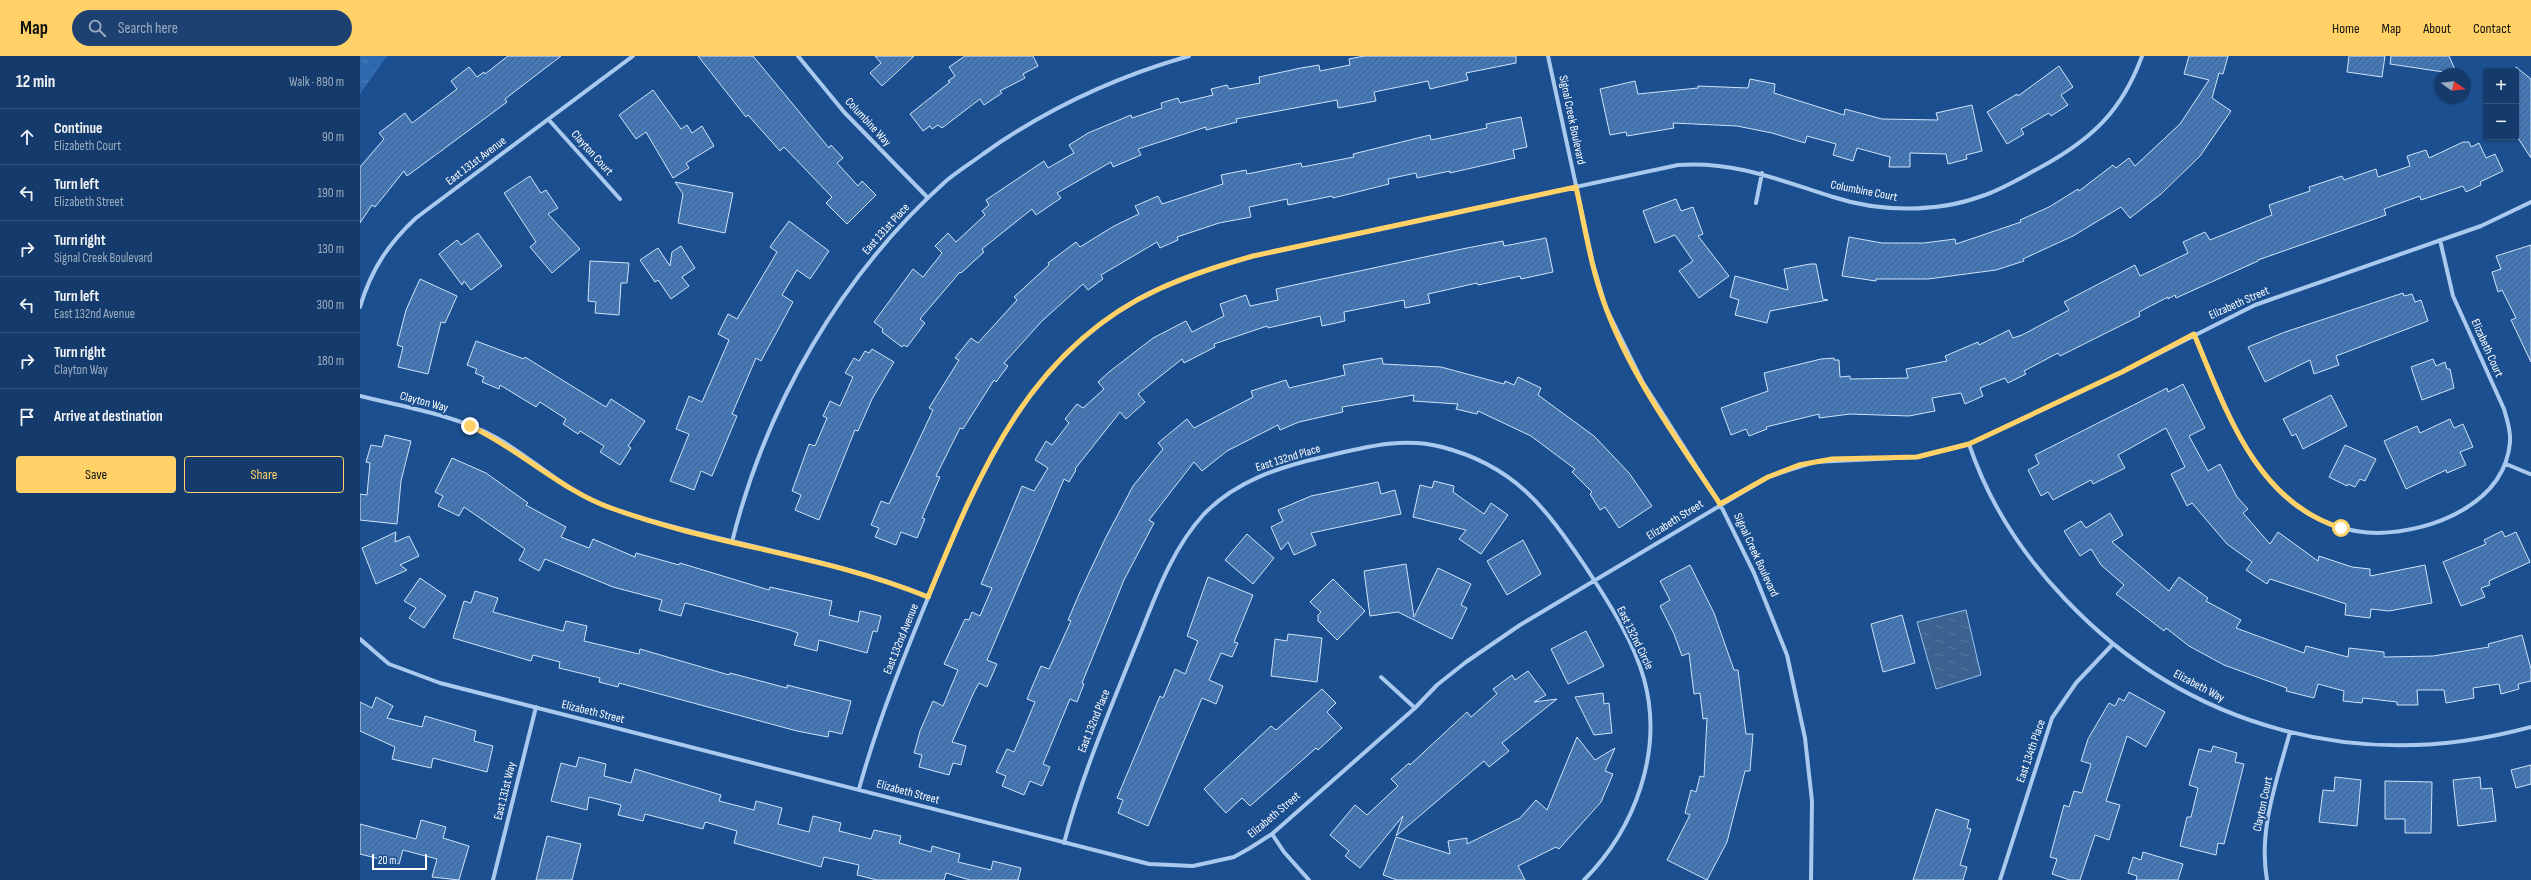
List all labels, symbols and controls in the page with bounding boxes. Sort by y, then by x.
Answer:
search box [72,10,352,46]
text: Map [20,17,48,40]
icon: search [86,17,108,39]
text: Search here [118,19,178,38]
text: Home [2332,20,2360,37]
text: Map [2382,20,2401,37]
text: About [2423,20,2451,37]
text: Contact [2473,20,2511,37]
north arrow [2435,68,2471,104]
map controls [2483,68,2519,140]
button: + [2483,68,2519,104]
text: 12 min [16,72,55,92]
text: Walk · 890 m [289,74,344,90]
street label: Signal Creek Boulevard [1555,74,1589,166]
street label: Columbine Way [842,94,895,150]
button: − [2483,104,2519,140]
text: Continue [54,119,103,138]
icon: ahead [16,126,38,148]
street label: Clayton Court [568,127,616,179]
text: 90 m [322,129,344,145]
street label: East 131st Avenue [443,133,509,189]
text: Elizabeth Court [54,138,121,154]
text: Turn left [54,175,99,194]
street label: Columbine Court [1829,177,1899,205]
icon: left [16,182,38,204]
text: 190 m [317,185,344,201]
text: Elizabeth Street [54,194,124,210]
street label: East 131st Place [859,200,913,258]
text: Turn right [54,231,106,250]
icon: right [16,238,38,260]
text: 130 m [318,241,344,257]
text: Signal Creek Boulevard [54,250,152,266]
street label: Elizabeth Street [2207,283,2272,323]
text: Turn left [54,287,99,306]
icon: left [16,294,38,316]
text: 300 m [317,297,344,313]
text: East 132nd Avenue [54,306,135,322]
street label: Elizabeth Court [2468,317,2507,380]
text: Turn right [54,343,106,362]
icon: right [16,350,38,372]
text: 180 m [318,353,344,369]
text: Clayton Way [54,362,108,378]
street label: Clayton Way [398,388,450,416]
icon: arrive [16,406,38,428]
text: Arrive at destination [54,407,163,426]
route end [461,417,479,435]
street label: East 132nd Place [1254,441,1322,475]
button: Save [16,456,176,493]
button: Share [184,456,344,493]
street label: Elizabeth Street [1644,496,1707,543]
street label: Signal Creek Boulevard [1730,511,1782,599]
route start [2332,519,2350,537]
street label: East 132nd Avenue [880,601,922,676]
street label: East 132nd Circle [1613,604,1657,672]
street label: Elizabeth Way [2171,666,2227,706]
street label: East 132nd Place [1074,687,1114,755]
street label: Elizabeth Street [560,697,626,727]
street label: East 134th Place [2013,717,2049,785]
street label: East 131st Way [491,760,520,822]
street label: Clayton Court [2250,775,2276,833]
street label: Elizabeth Street [875,776,941,808]
street label: Elizabeth Street [1245,788,1304,841]
scale bar [372,852,427,871]
text: 20 m [378,854,396,867]

